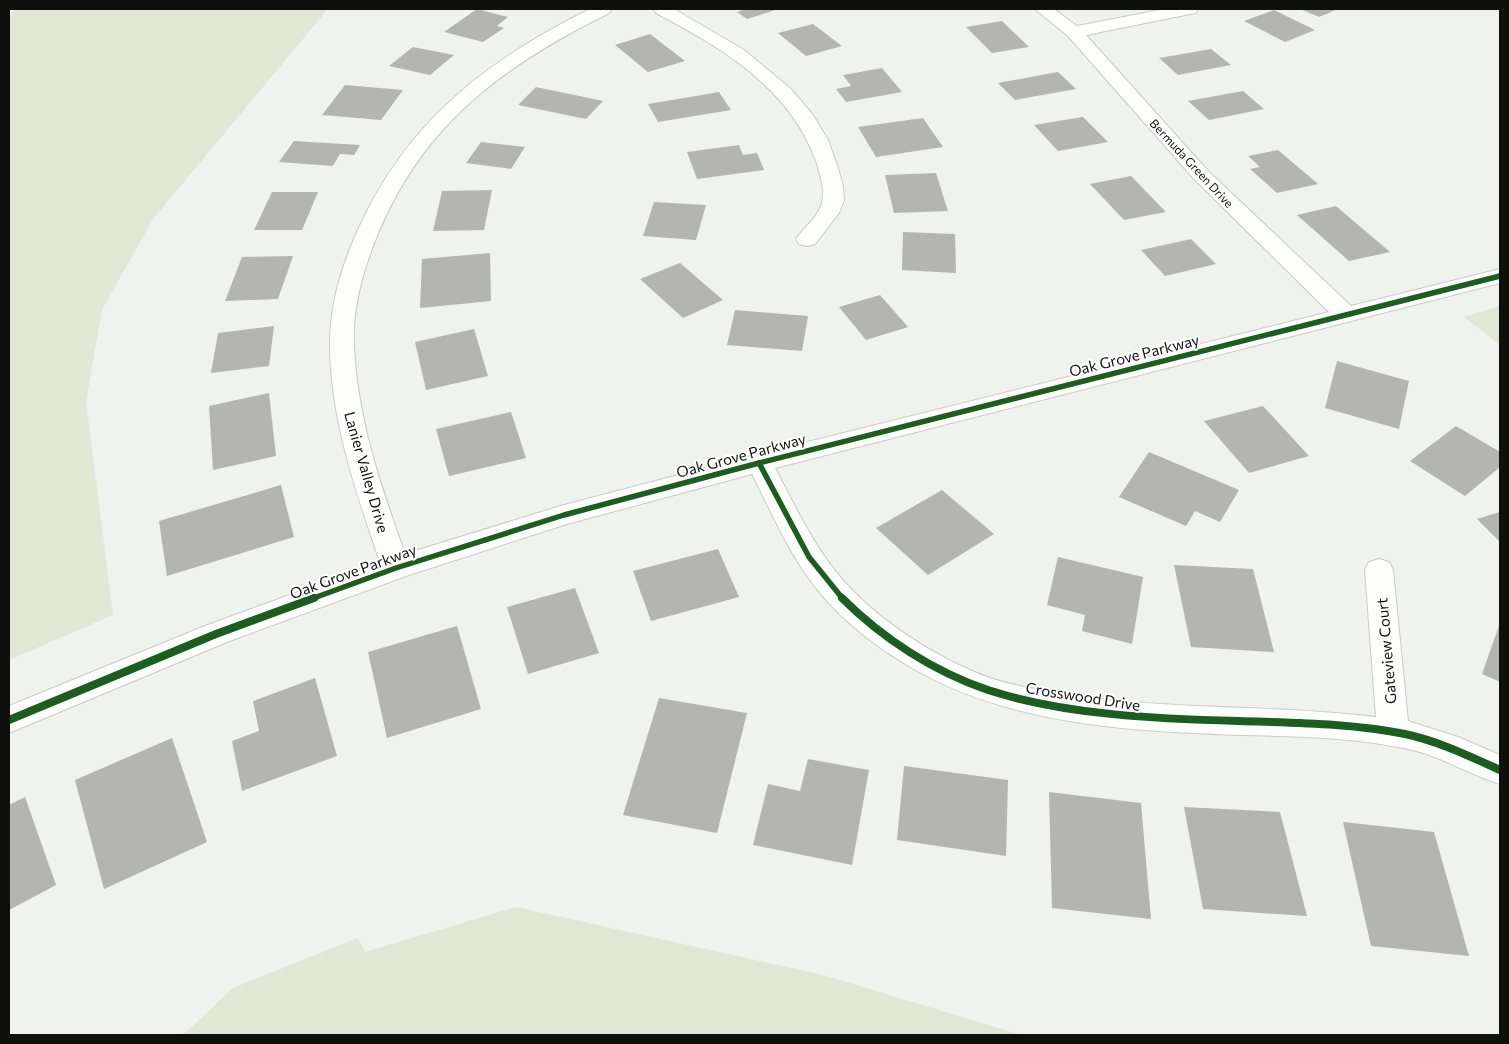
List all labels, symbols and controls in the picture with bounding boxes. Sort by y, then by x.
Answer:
street label: Bermuda Green Drive [1147,116,1237,210]
street label: Oak Grove Parkway [1067,330,1201,380]
street label: Lanier Valley Drive [341,409,393,535]
street label: Oak Grove Parkway [674,429,808,481]
street label: Oak Grove Parkway [287,540,419,602]
street label: Gateview Court [1372,597,1400,705]
street label: Crosswood Drive [1024,678,1142,714]

